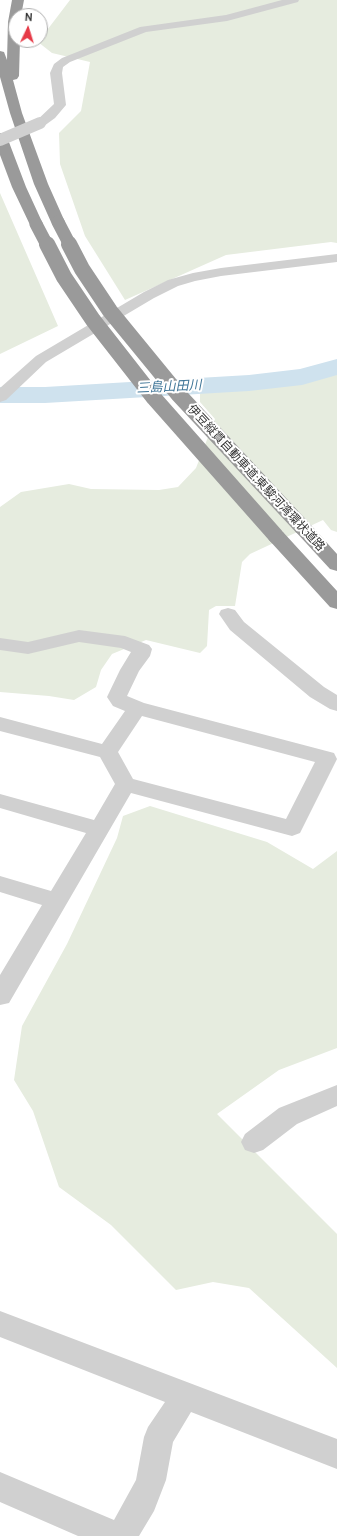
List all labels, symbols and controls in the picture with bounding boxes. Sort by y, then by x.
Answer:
north arrow [8,8,48,48]
text: N [24,10,33,24]
water label: 三島山田川 [136,378,202,396]
street label: 伊豆縦貫自動車道;東駿河湾環状道路 [184,402,328,554]

